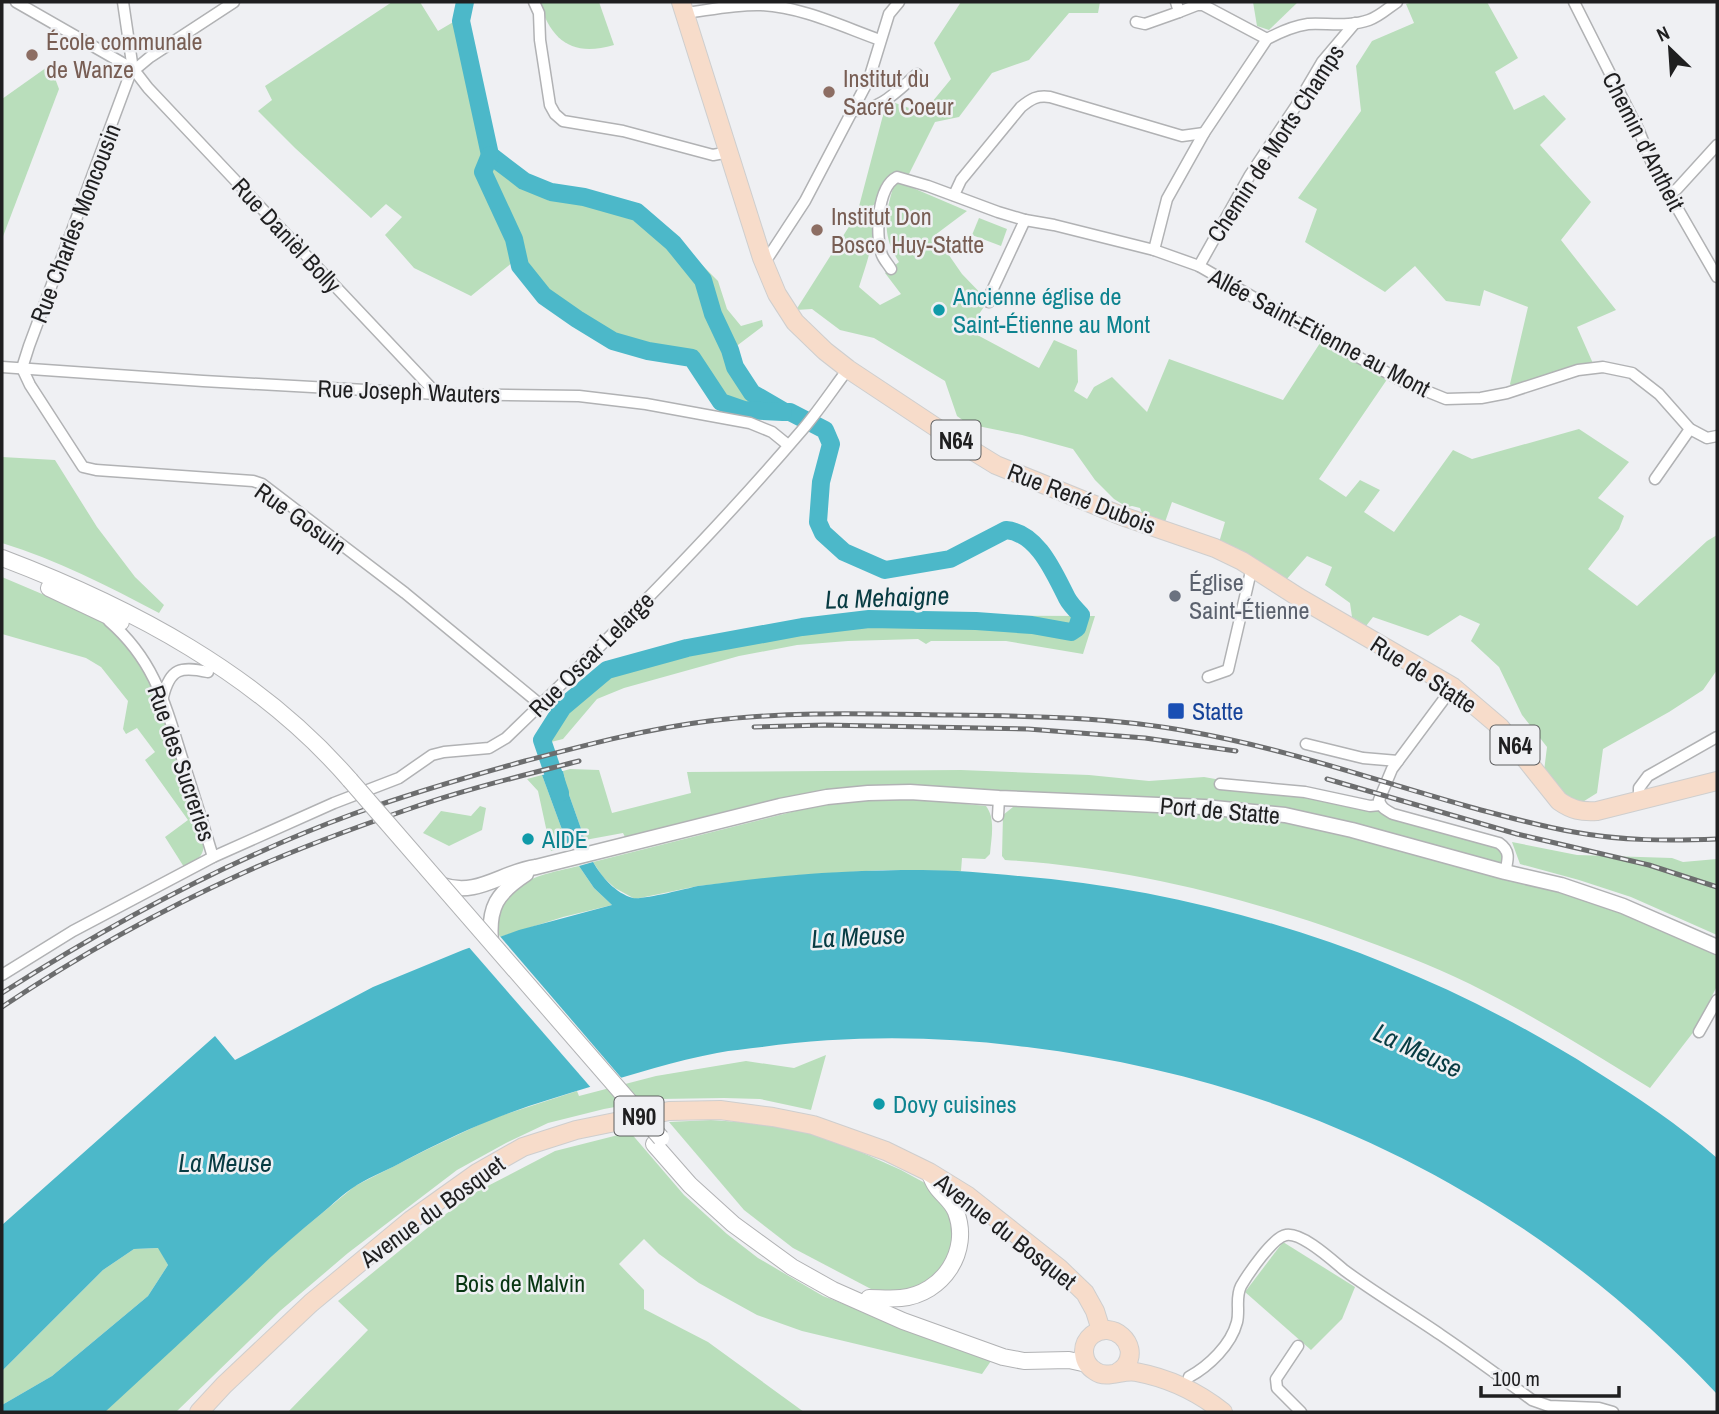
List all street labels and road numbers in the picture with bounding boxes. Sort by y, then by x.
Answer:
street label: Chemin de Morts Champs [1199,38,1351,248]
street label: Chemin d'Antheit [1595,66,1693,216]
street label: Rue Charles Moncousin [22,119,128,327]
street label: Rue Danièl Bolly [225,170,349,300]
street label: Allée Saint-Etienne au Mont [1203,260,1437,404]
street label: Rue Joseph Wauters [317,372,501,410]
road number: N64 [932,420,981,460]
street label: Rue René Dubois [1003,455,1161,541]
street label: Rue Gosuin [249,475,353,561]
street label: Rue Oscar Lelarge [521,584,661,724]
street label: Rue de Statte [1365,628,1483,720]
street label: Rue des Sucreries [140,681,224,845]
road number: N64 [1490,726,1540,764]
street label: Port de Statte [1159,789,1281,831]
road number: N90 [614,1096,664,1135]
street label: Avenue du Bosquet [352,1147,511,1275]
street label: Avenue du Bosquet [928,1165,1084,1297]

